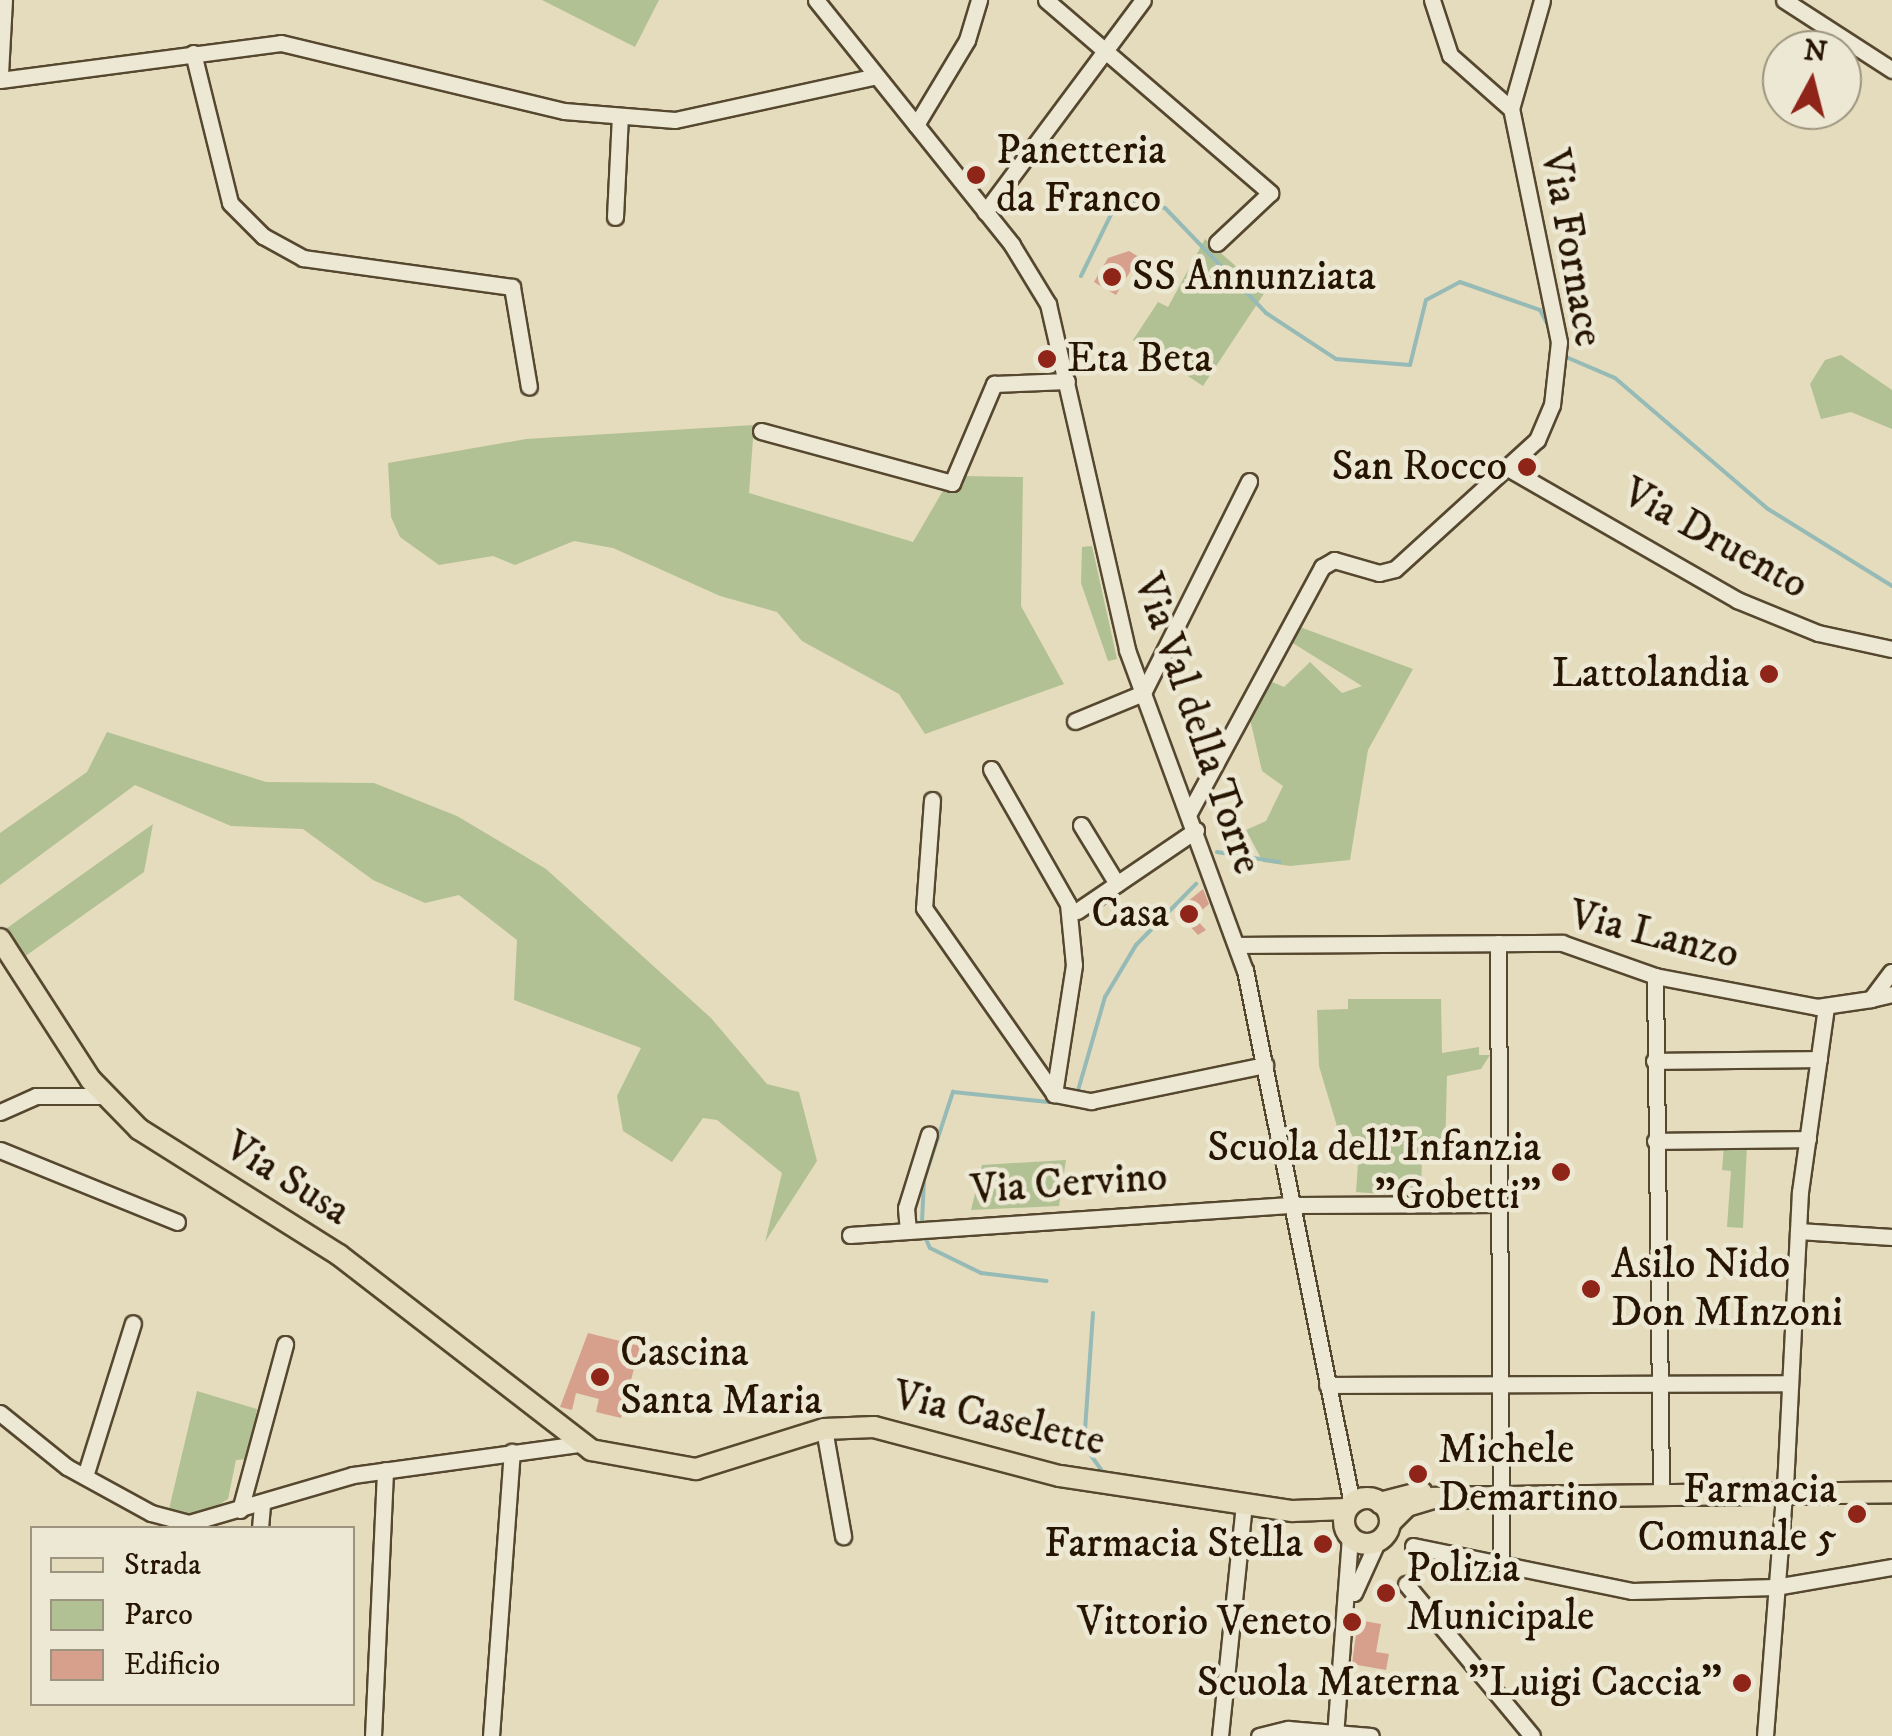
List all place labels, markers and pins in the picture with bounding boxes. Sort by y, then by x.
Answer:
place label: Panetteria da Franco [996,126,1166,224]
marker: Panetteria da Franco [965,164,987,186]
place label: SS Annunziata [1132,252,1376,302]
marker: SS Annunziata [1101,266,1123,288]
place label: Eta Beta [1067,334,1212,384]
marker: Eta Beta [1036,348,1058,370]
place label: San Rocco [1331,442,1507,492]
marker: San Rocco [1516,456,1538,478]
place label: Lattolandia [1552,649,1749,699]
marker: Lattolandia [1758,663,1780,685]
place label: Casa [1091,889,1169,939]
marker: Casa [1178,903,1200,925]
place label: Scuola dell'Infanzia "Gobetti" [1207,1123,1541,1222]
marker: Scuola dell'Infanzia "Gobetti" [1550,1161,1572,1183]
place label: Asilo Nido Don MInzoni [1611,1240,1843,1338]
marker: Asilo Nido Don MInzoni [1580,1278,1602,1300]
place label: Cascina Santa Maria [620,1328,822,1426]
marker: Cascina Santa Maria [589,1366,611,1388]
place label: Michele Demartino [1438,1425,1618,1524]
marker: Michele Demartino [1407,1463,1429,1485]
place label: Farmacia Comunale 5 [1637,1465,1837,1564]
marker: Farmacia Comunale 5 [1846,1503,1868,1525]
place label: Farmacia Stella [1044,1519,1303,1569]
marker: Farmacia Stella [1312,1533,1334,1555]
place label: Polizia Municipale [1406,1544,1595,1642]
marker: Polizia Municipale [1375,1582,1397,1604]
place label: Vittorio Veneto [1077,1597,1332,1647]
marker: Vittorio Veneto [1341,1611,1363,1633]
place label: Scuola Materna "Luigi Caccia" [1197,1658,1722,1708]
marker: Scuola Materna "Luigi Caccia" [1731,1672,1753,1694]

